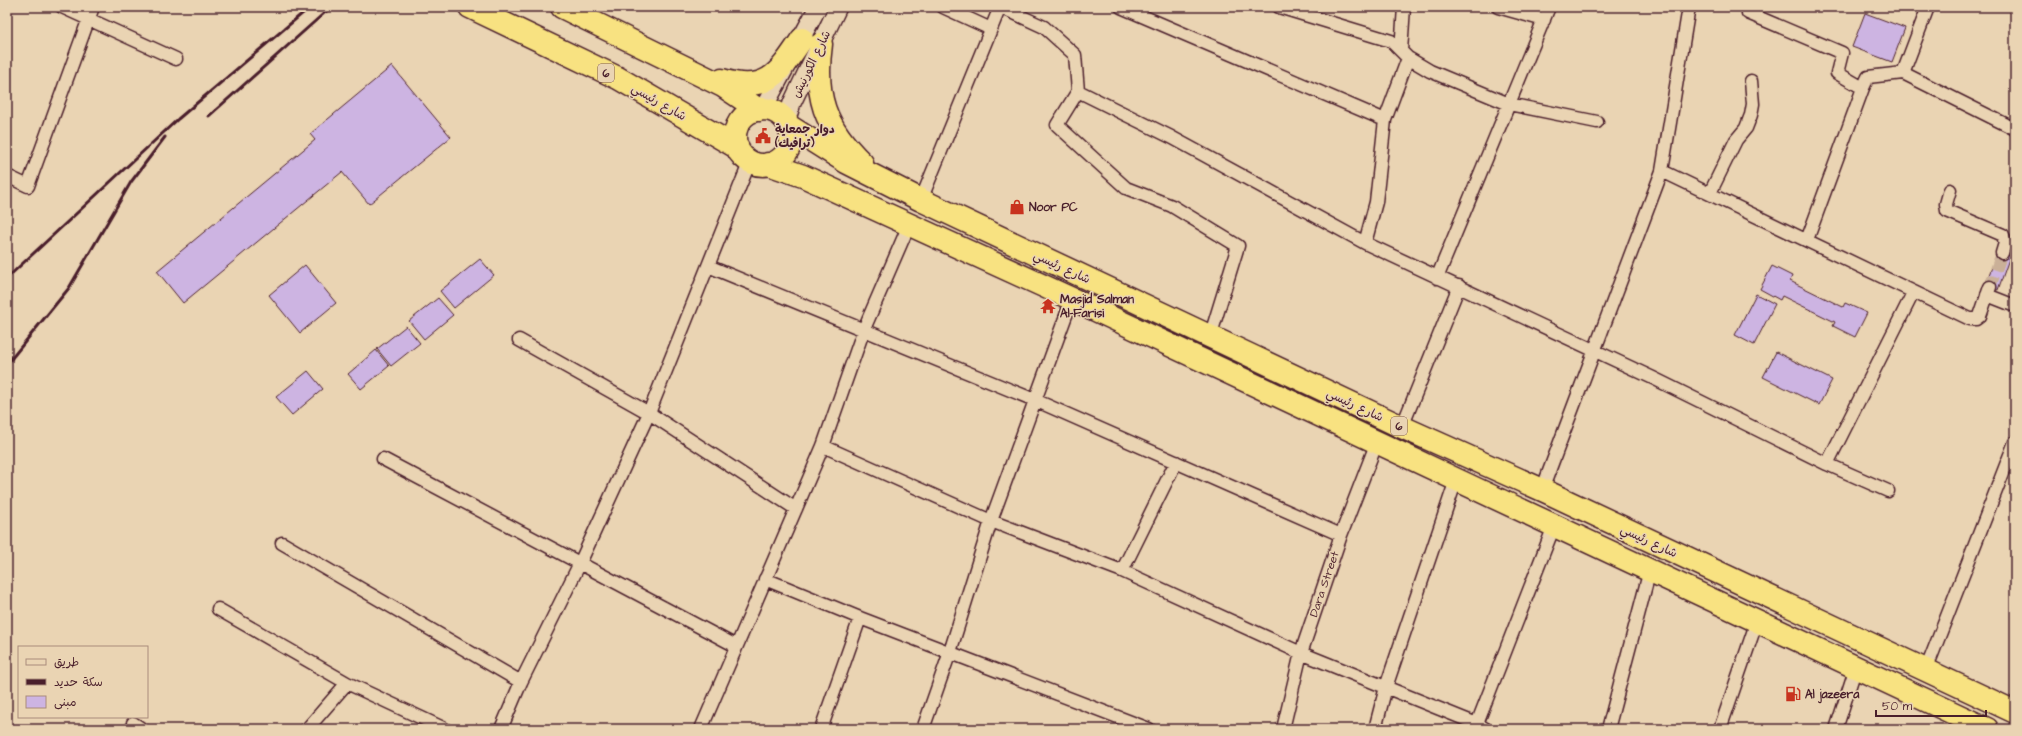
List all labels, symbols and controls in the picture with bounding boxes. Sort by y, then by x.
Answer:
street label: شارع الكورنيش [788,28,835,101]
road number: 6 [598,64,614,82]
street label: شارع رئيسي [627,80,689,127]
place label: دوار جمعاية (ترافيك) [774,121,835,152]
public building icon: دوار جمعاية (ترافيك) [754,127,772,145]
shop icon: Noor PC [1008,198,1026,216]
place label: Noor PC [1029,199,1078,216]
street label: شارع رئيسي [1030,247,1093,290]
place label: Masjid Salman Al-Farisi [1060,291,1134,322]
temple icon: Masjid Salman Al-Farisi [1039,297,1057,315]
street label: شارع رئيسي [1323,385,1386,428]
road number: 6 [1391,417,1407,435]
street label: شارع رئيسي [1617,521,1680,564]
street label: Dara Street [1305,549,1344,619]
legend [18,646,148,718]
text: طريق [54,654,79,671]
text: سكة حديد [54,674,103,691]
fuel station icon: Al jazeera [1784,685,1802,703]
place label: Al jazeera [1805,686,1860,704]
scale bar [1876,692,1986,718]
text: مبنى [54,694,77,711]
text: 50 m [1882,698,1913,715]

